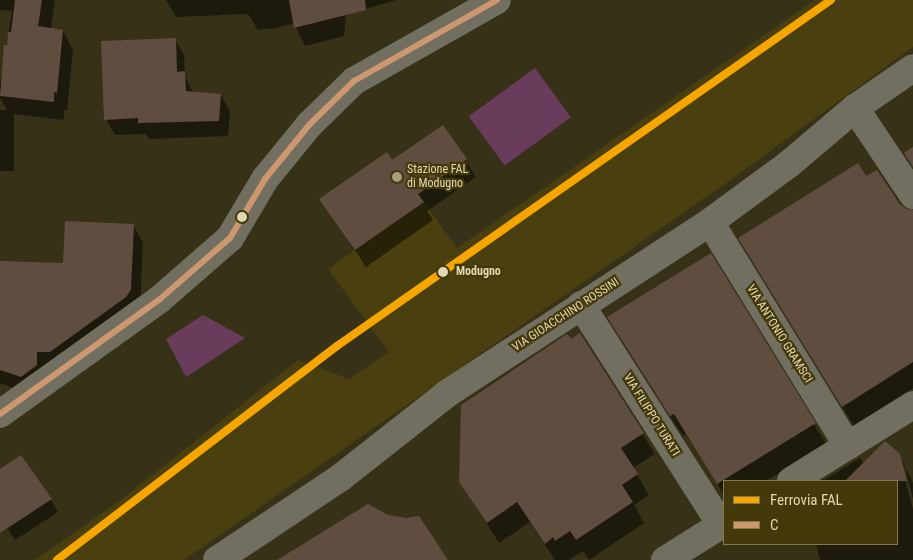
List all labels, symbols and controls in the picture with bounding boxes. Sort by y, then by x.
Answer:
place label: Stazione FAL di Modugno [407,163,468,191]
marker: Stazione FAL di Modugno [391,171,403,183]
unlabelled marker [237,212,247,222]
marker: Modugno [434,263,452,281]
place label: Modugno [456,265,501,279]
street label: VIA GIOACCHINO ROSSINI [510,275,622,355]
street label: VIA ANTONIO GRAMSCI [743,282,815,386]
street label: VIA FILIPPO TURATI [620,371,682,459]
legend [723,480,898,545]
text: Ferrovia FAL [770,491,843,509]
text: C [770,516,779,534]

